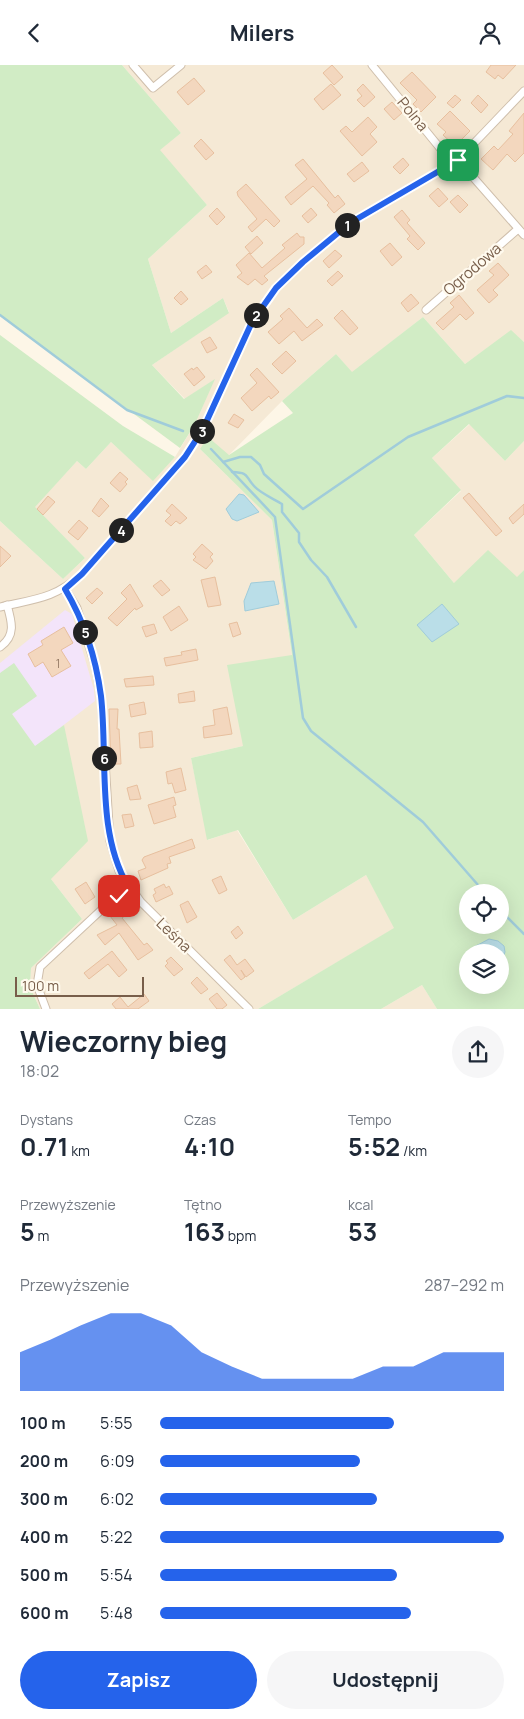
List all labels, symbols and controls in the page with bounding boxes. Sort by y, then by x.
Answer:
text: Milers [230,18,294,48]
icon: back [20,19,48,47]
icon: person [476,19,504,47]
street label: Polna [393,92,433,136]
pin [437,139,479,181]
icon: arrive [444,146,472,174]
pin: 1 [334,213,360,237]
text: 1 [344,216,351,235]
street label: Ogrodowa [438,238,506,300]
pin: 2 [244,303,268,327]
text: 2 [252,306,261,325]
pin: 3 [190,419,214,443]
text: 3 [198,422,207,441]
pin: 4 [108,517,134,543]
text: 4 [117,521,126,540]
pin: 5 [72,619,98,645]
text: 5 [81,623,90,642]
house number: 1 [56,655,60,672]
pin: 6 [92,745,116,771]
text: 6 [100,749,109,768]
pin [98,875,140,917]
icon: check [105,882,133,910]
map controls [459,884,509,994]
button: locate [459,884,509,934]
street label: Leśna [152,913,196,957]
button: layers [459,944,509,994]
scale bar [15,974,144,997]
text: 100 m [22,976,59,995]
text: Wieczorny bieg [20,1022,227,1060]
button: share [452,1026,504,1078]
text: 18:02 [20,1060,59,1082]
text: Dystans [20,1110,73,1129]
text: Czas [184,1110,216,1129]
text: Tempo [348,1110,392,1129]
text: 0.71 [20,1129,68,1164]
text: 4:10 [184,1129,235,1164]
text: 5:52 [348,1129,400,1164]
text: km [68,1141,90,1160]
text: /km [400,1141,427,1160]
text: Przewyższenie [20,1195,116,1214]
text: Tętno [184,1195,222,1214]
text: kcal [348,1195,374,1214]
text: 5 [20,1214,35,1249]
text: 163 [184,1214,225,1249]
text: 53 [348,1214,377,1249]
text: m [35,1226,49,1245]
text: bpm [225,1226,256,1245]
text: Przewyższenie [20,1274,129,1296]
text: 287–292 m [424,1274,504,1296]
text: 100 m [20,1412,66,1434]
text: 5:55 [100,1412,133,1434]
text: 200 m [20,1450,68,1472]
text: 6:09 [100,1450,134,1472]
text: 300 m [20,1488,68,1510]
text: 6:02 [100,1488,134,1510]
text: 400 m [20,1526,68,1548]
text: 5:22 [100,1526,132,1548]
text: 500 m [20,1564,68,1586]
text: 5:54 [100,1564,133,1586]
text: 600 m [20,1602,69,1624]
text: 5:48 [100,1602,133,1624]
button: Zapisz [20,1651,257,1709]
button: Udostępnij [267,1651,504,1709]

